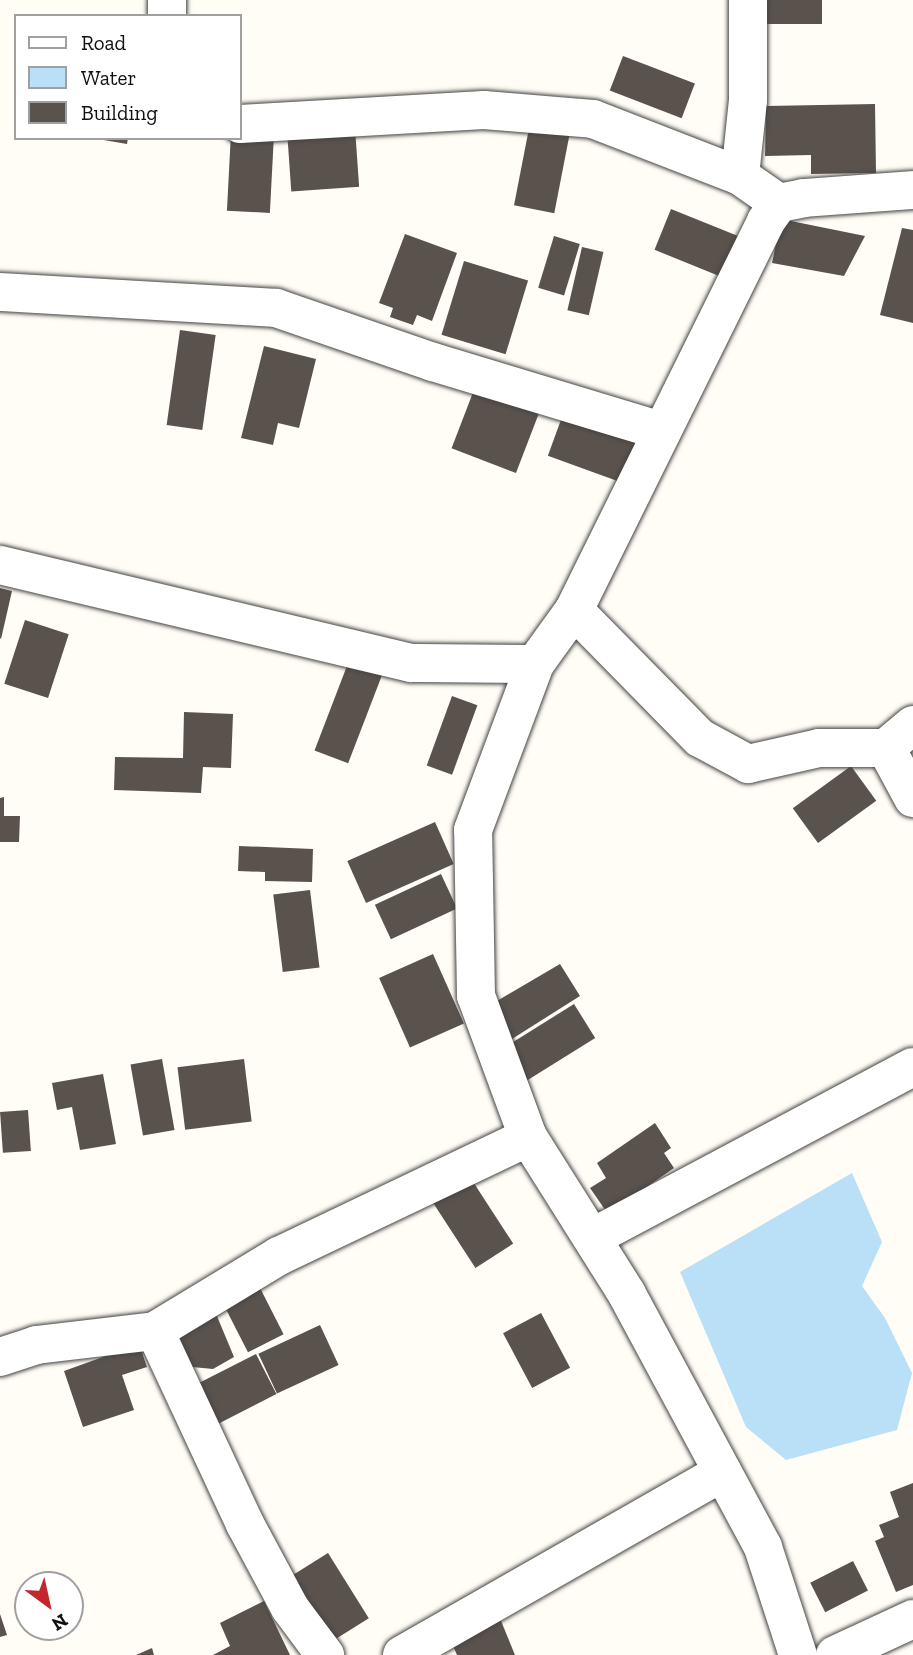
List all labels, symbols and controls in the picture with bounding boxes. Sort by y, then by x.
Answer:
legend [14,14,242,140]
text: Road [81,30,126,55]
text: Water [81,65,136,90]
text: Building [81,100,158,125]
north arrow [14,1571,84,1641]
text: N [47,1609,72,1636]

